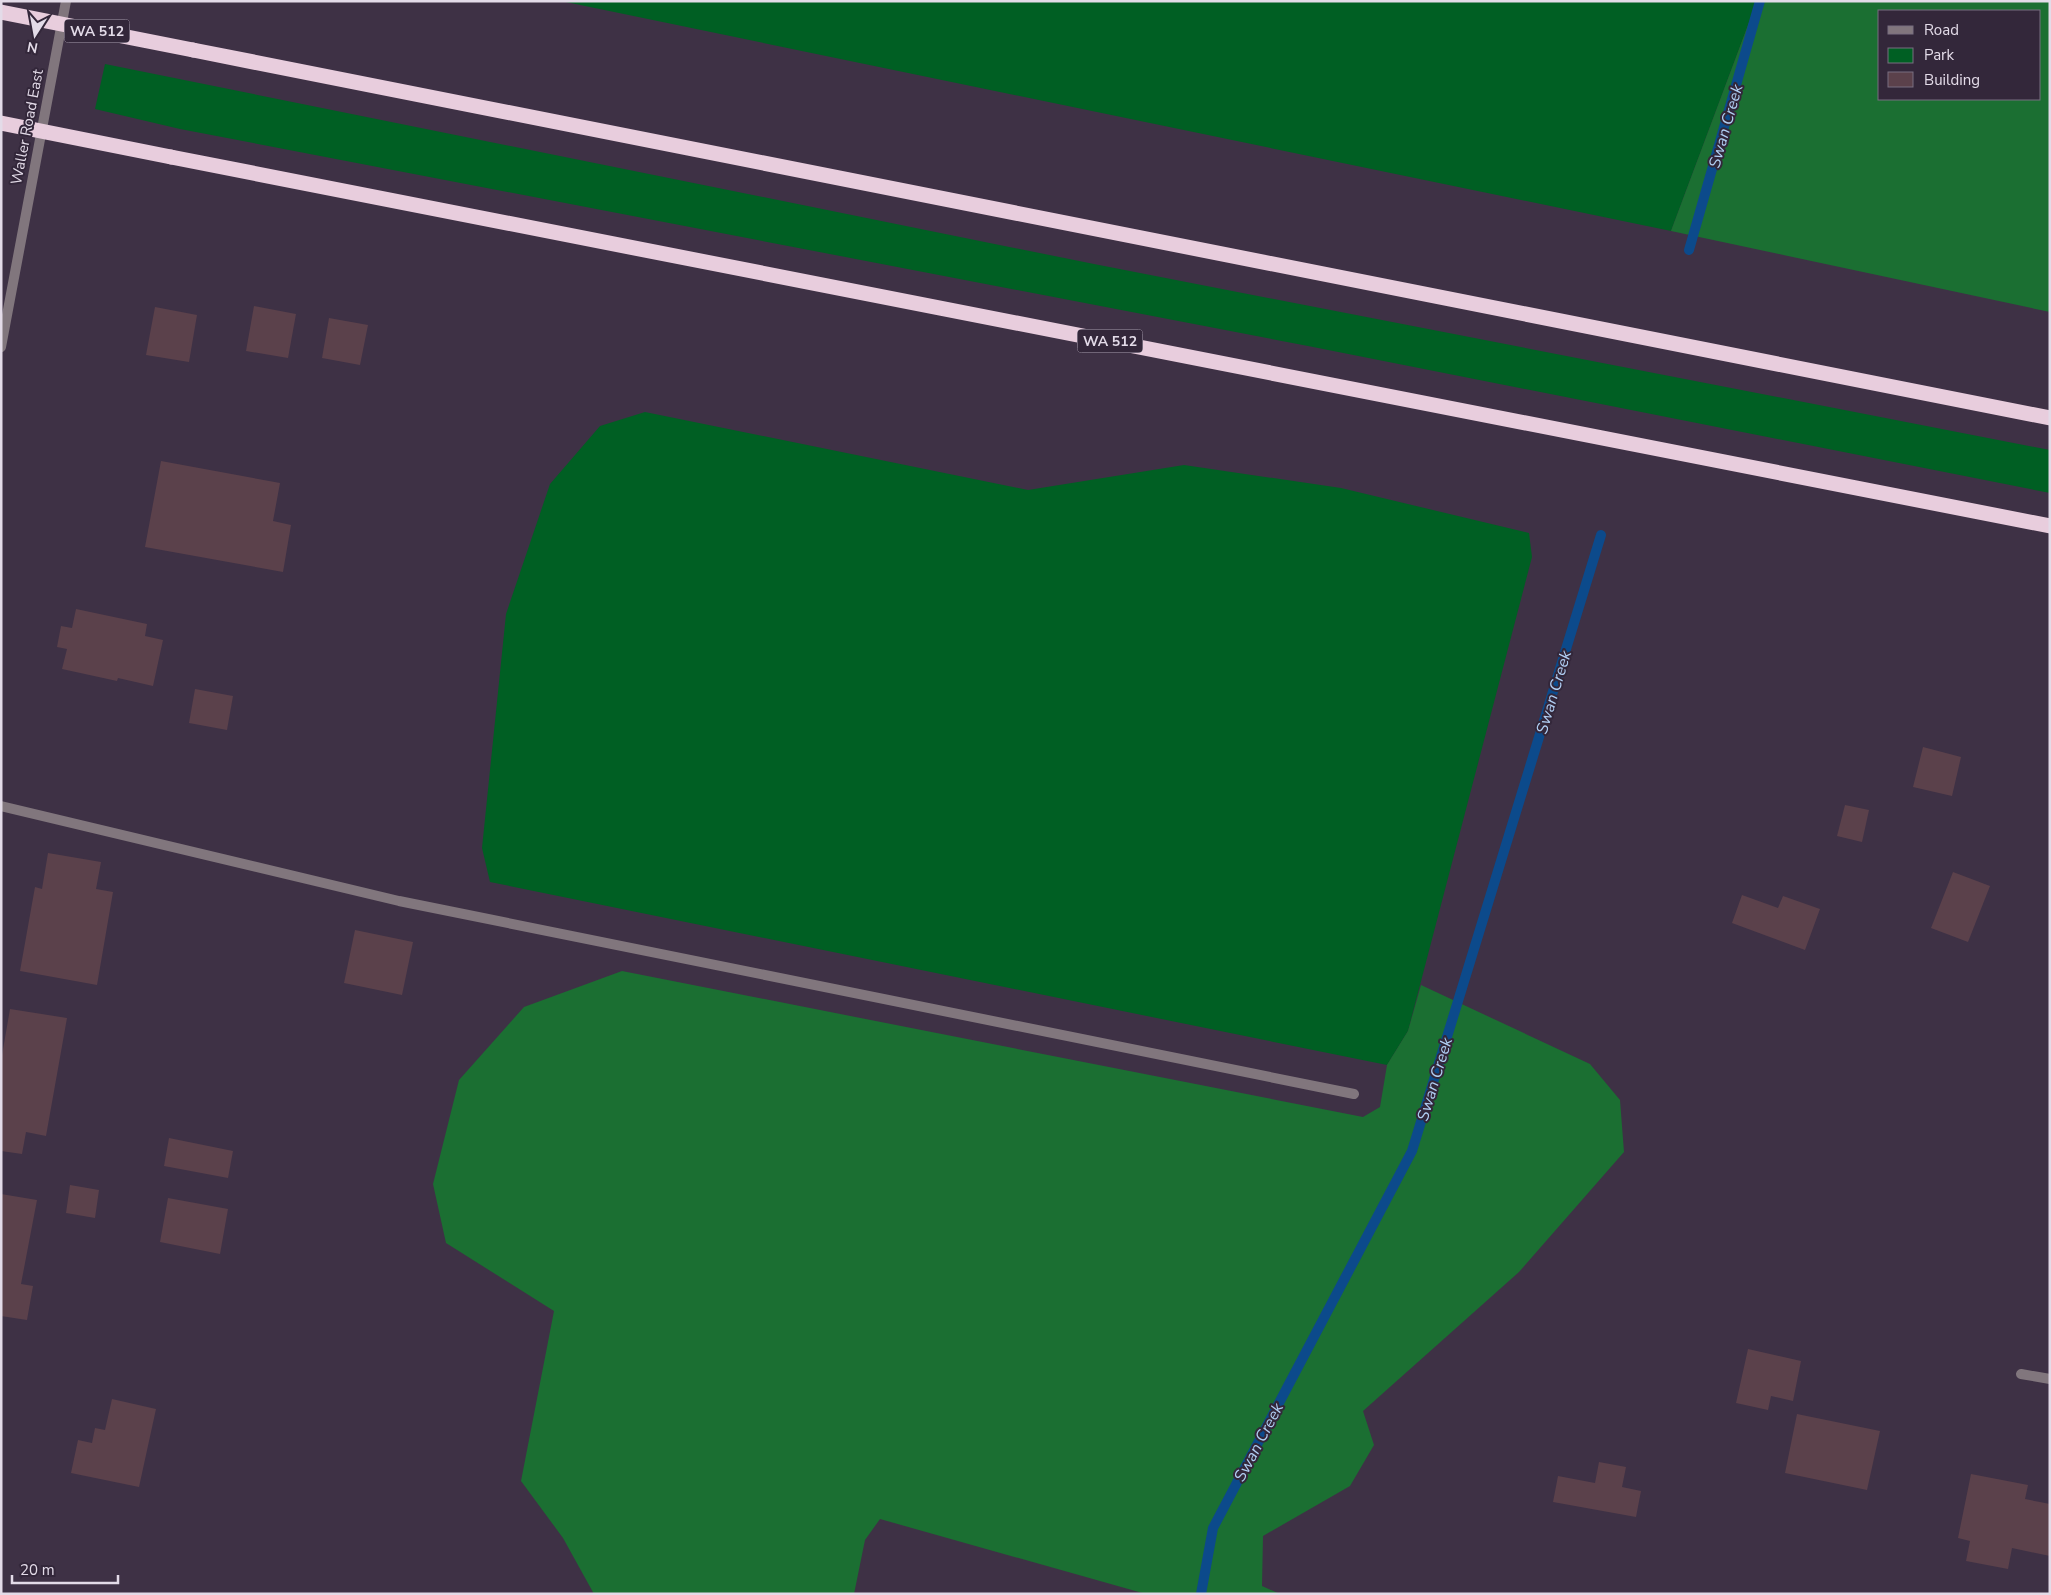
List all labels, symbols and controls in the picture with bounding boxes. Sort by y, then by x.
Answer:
north arrow [10,10,60,60]
legend [1878,10,2041,100]
road number: WA 512 [64,20,130,42]
text: Road [1924,20,1959,40]
text: N [26,37,40,58]
text: Park [1924,45,1954,65]
street label: Waller Road East [6,67,48,187]
text: Building [1924,70,1980,90]
water label: Swan Creek [1704,81,1749,171]
road number: WA 512 [1078,330,1142,352]
water label: Swan Creek [1531,647,1577,737]
water label: Swan Creek [1412,1034,1458,1124]
water label: Swan Creek [1229,1398,1289,1486]
scale bar [12,1552,119,1584]
text: 20 m [20,1560,55,1580]

